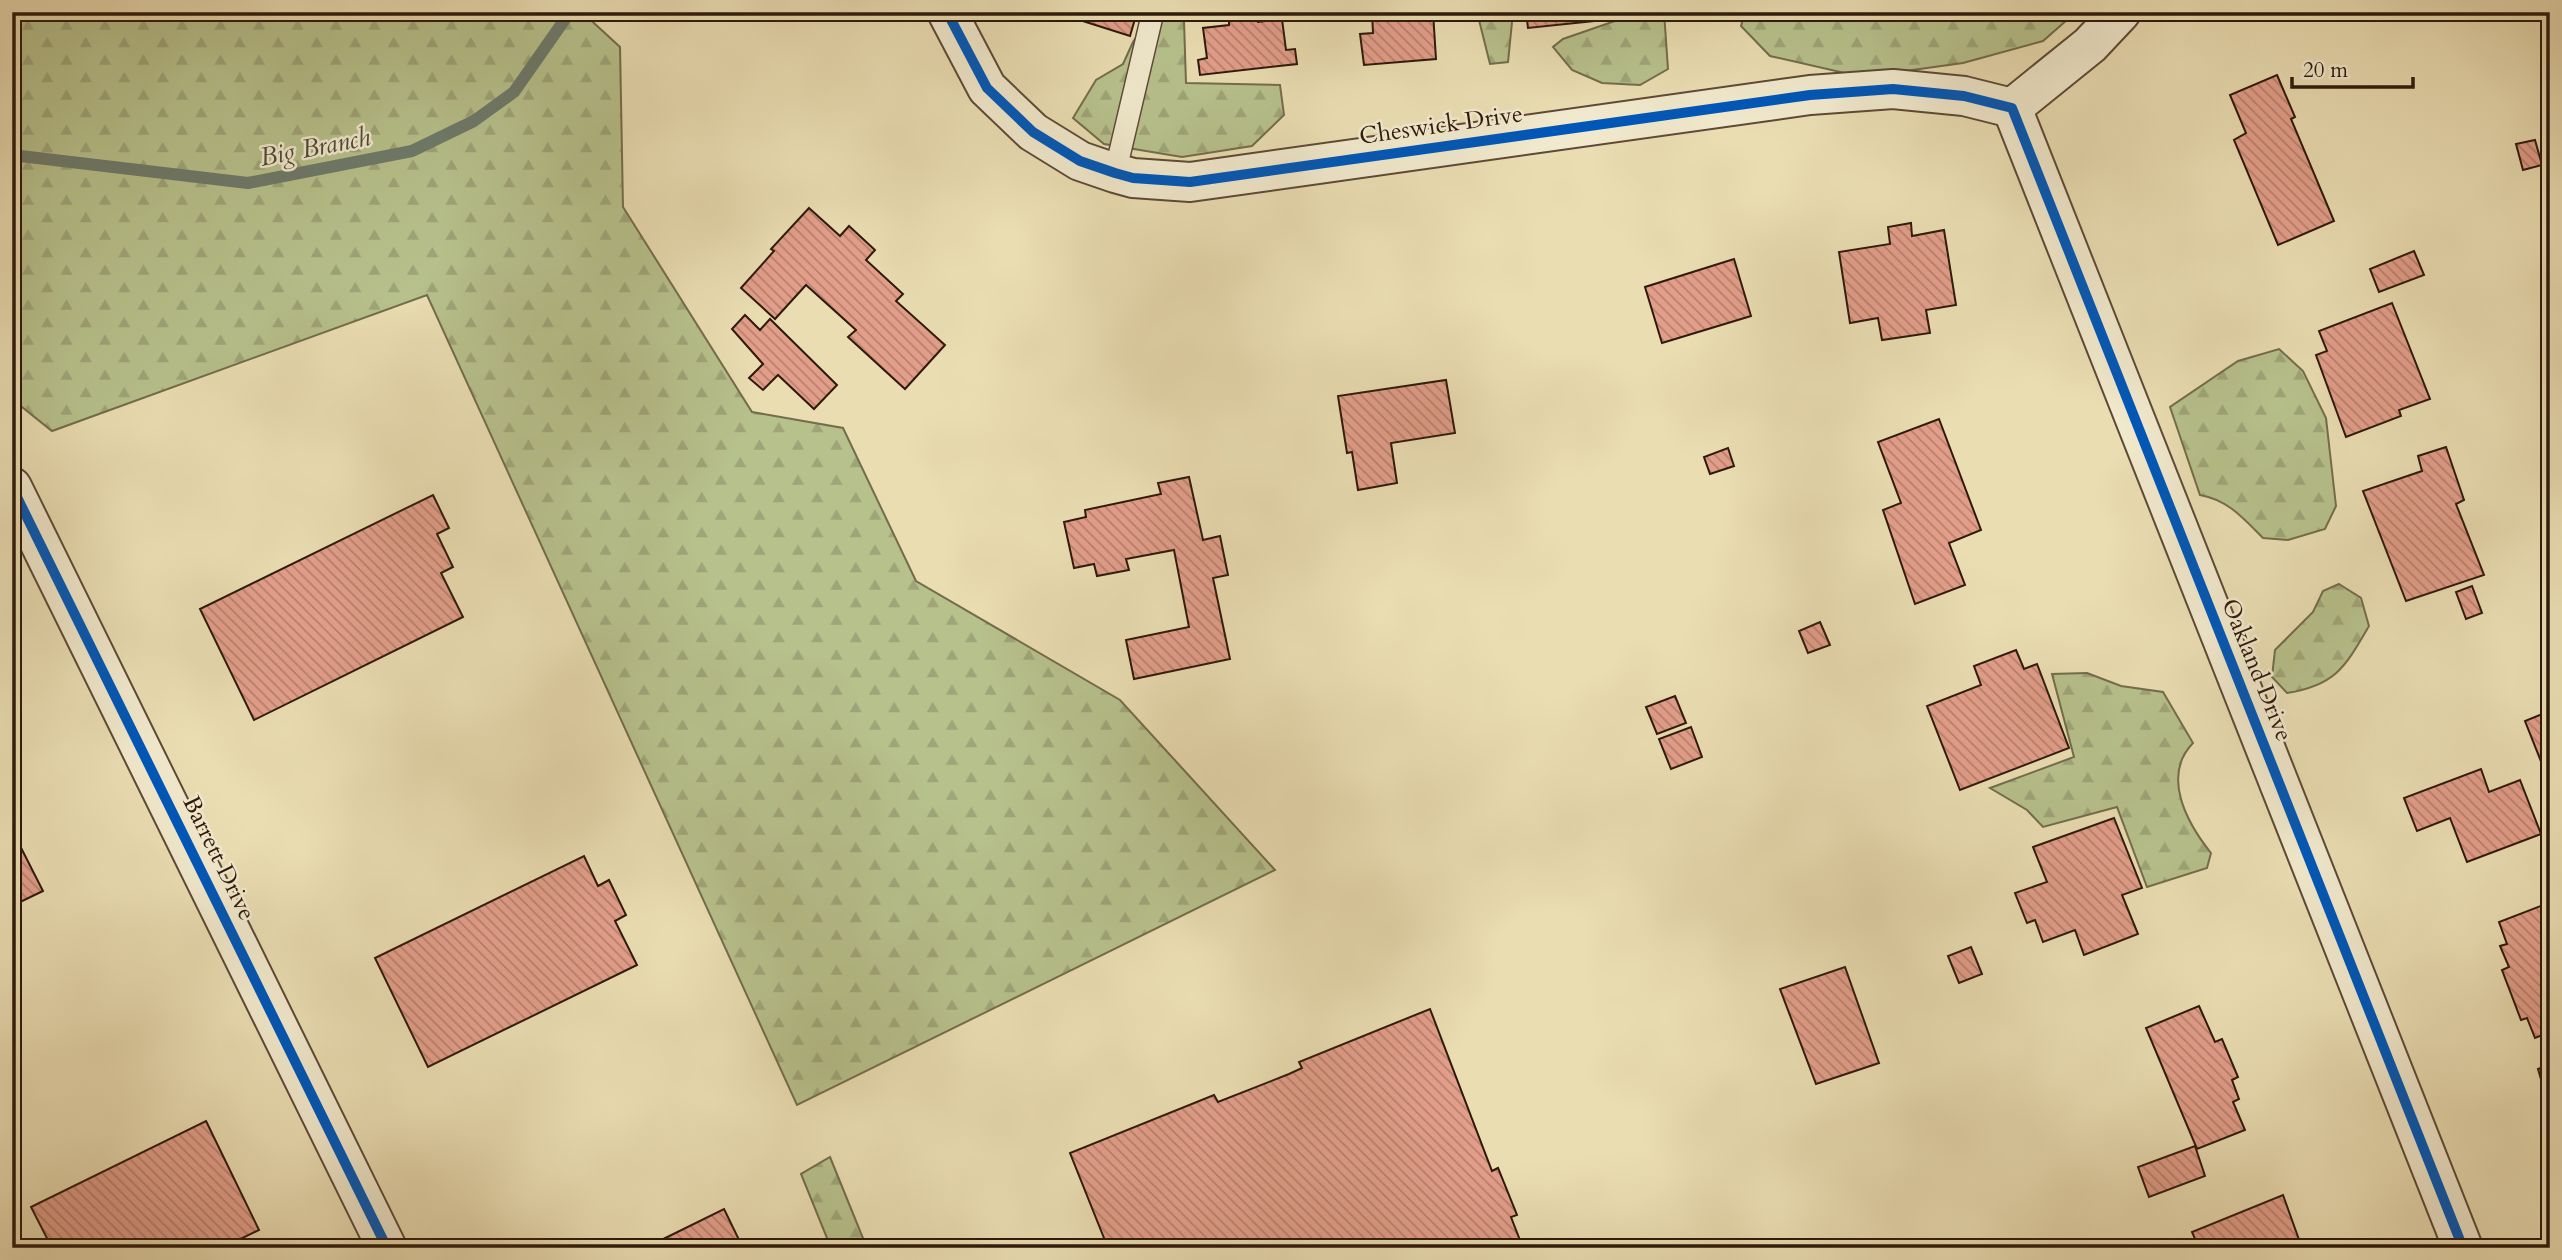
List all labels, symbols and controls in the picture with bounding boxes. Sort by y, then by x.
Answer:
scale bar [2292,46,2413,90]
text: 20 m [2303,56,2348,85]
street label: Cheswick Drive [1357,97,1525,153]
water label: Big Branch [257,119,374,175]
street label: Oakland Drive [2213,594,2301,746]
street label: Barrett Drive [175,790,263,926]

